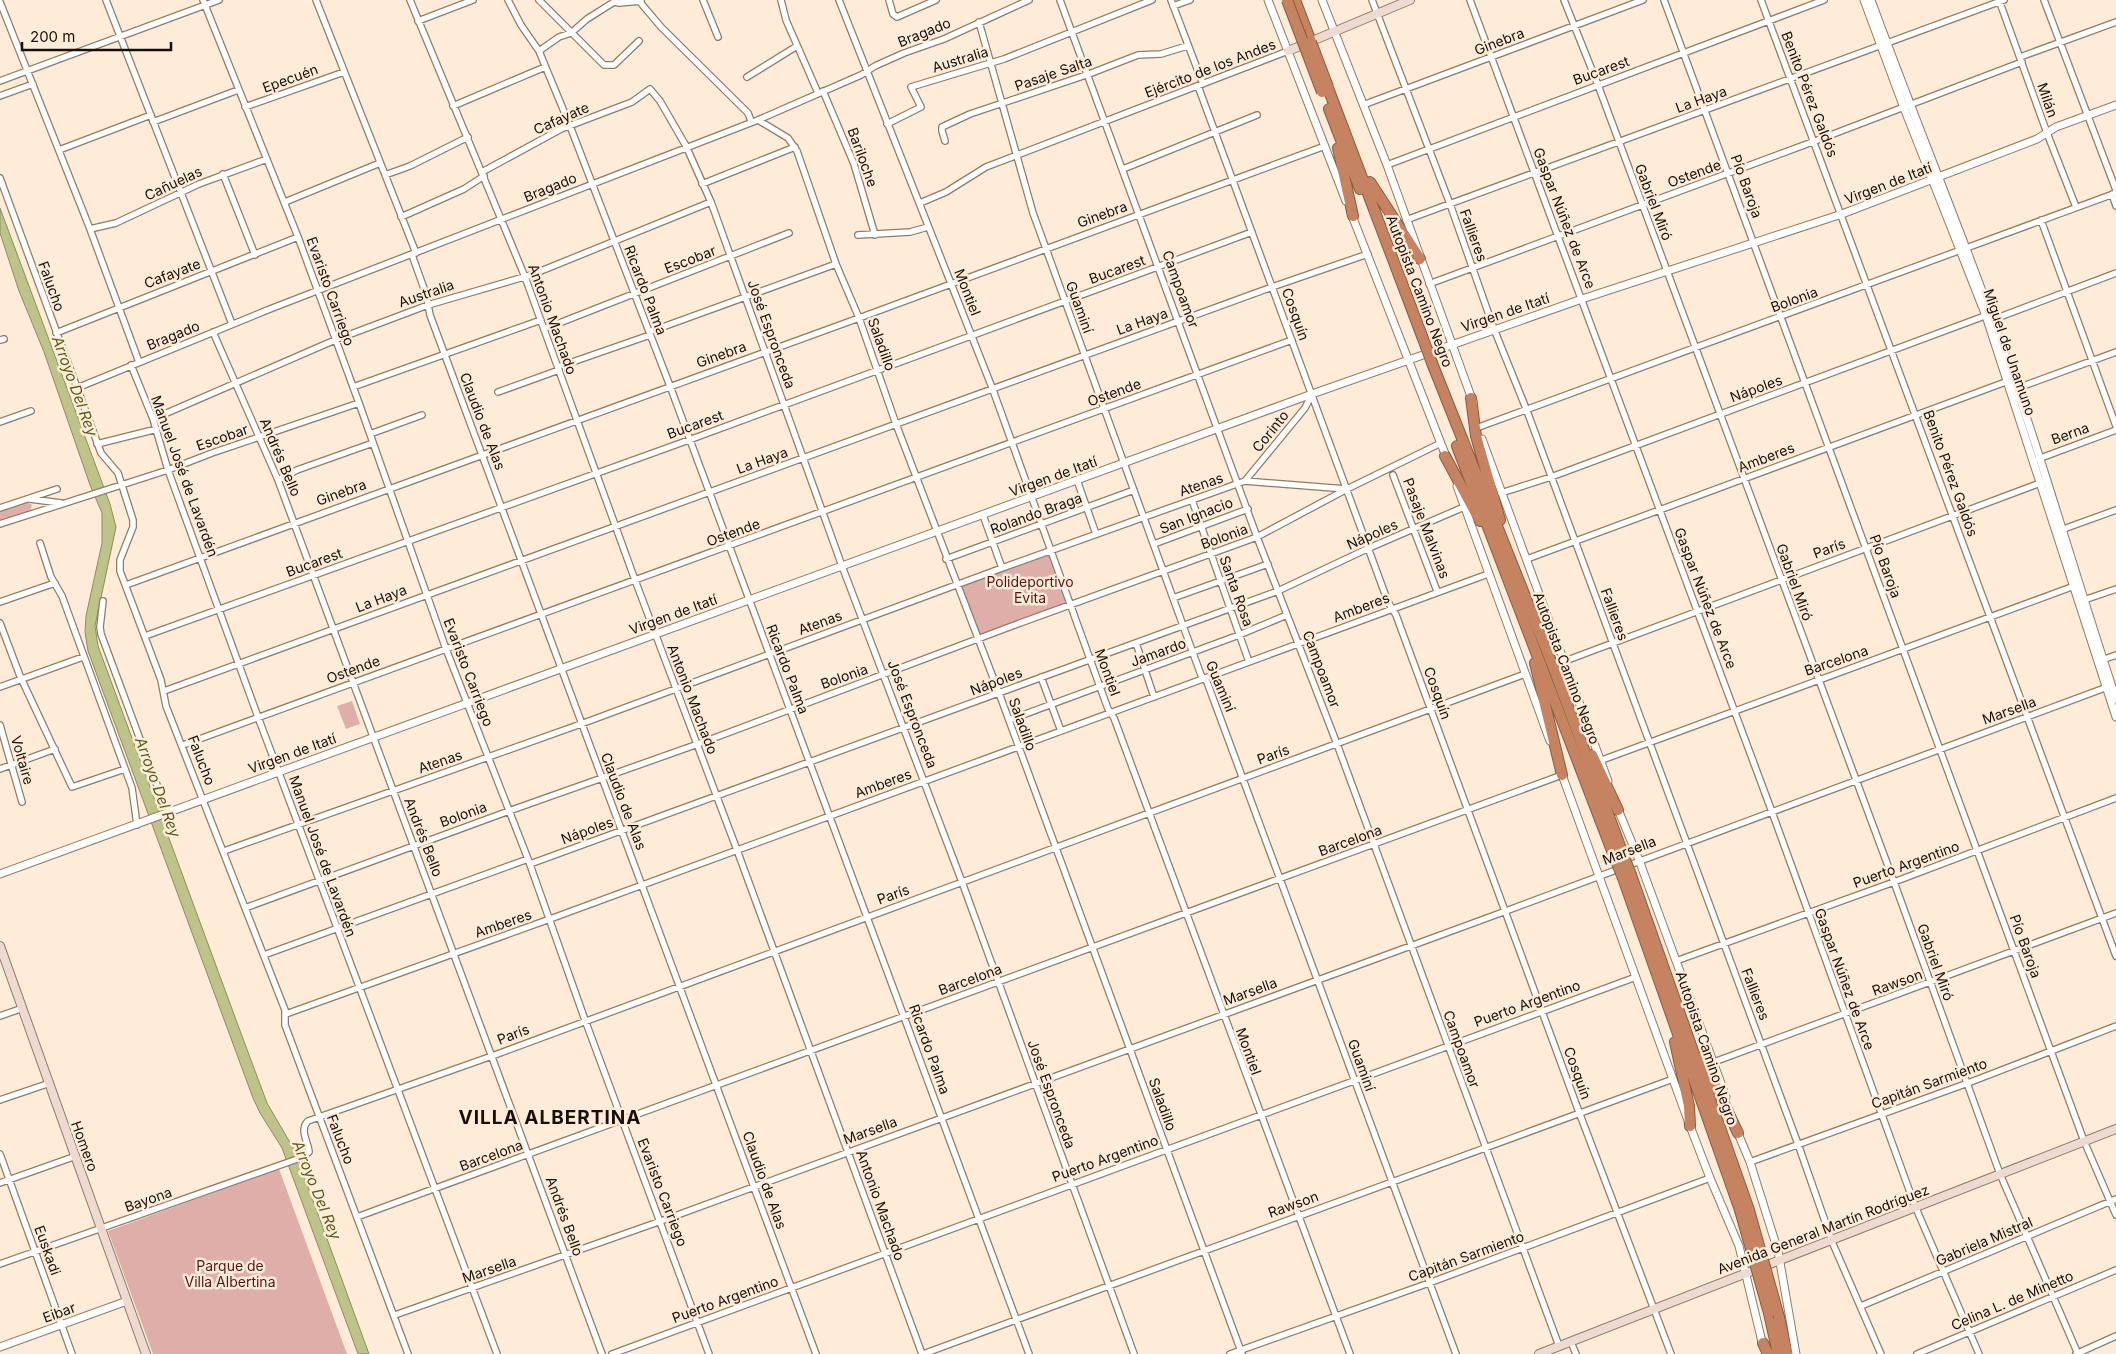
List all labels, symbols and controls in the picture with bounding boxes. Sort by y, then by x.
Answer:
street label: Bragado [895,14,953,50]
scale bar [22,20,171,52]
street label: Ginebra [1472,24,1526,58]
text: 200 m [30,27,75,46]
street label: Benito Pérez Galdós [1778,29,1842,159]
street label: Ejército de los Andes [1142,35,1278,101]
street label: Australia [930,42,990,76]
street label: Pasaje Salta [1012,52,1094,94]
street label: Bucarest [1571,52,1632,88]
street label: Epecuén [260,60,320,96]
street label: Milán [2034,80,2062,120]
street label: La Haya [1673,82,1729,116]
street label: Cafayate [531,98,591,138]
street label: Bariloche [844,125,882,189]
street label: Gaspar Núñez de Arce [1530,145,1600,291]
street label: Pío Baroja [1728,152,1766,220]
street label: Ostende [1665,155,1723,191]
street label: Virgen de Itatí [1842,158,1935,207]
street label: Gabriel Miró [1632,161,1676,243]
street label: Cañuelas [142,162,204,204]
street label: Bragado [521,169,579,205]
street label: Ginebra [1075,197,1129,231]
street label: Fallieres [1457,206,1491,264]
street label: Autopista Camino Negro [1383,212,1457,370]
street label: Evaristo Carriego [303,234,359,348]
street label: Escobar [662,241,718,277]
street label: Ricardo Palma [621,243,671,337]
street label: Campoamor [1159,248,1203,330]
street label: Bucarest [1087,251,1148,287]
street label: Cafayate [141,254,203,292]
street label: Falucho [35,259,69,313]
street label: Antonio Machado [525,261,581,377]
street label: Montiel [951,266,985,318]
street label: Australia [396,276,456,310]
street label: José Espronceda [744,277,800,391]
street label: Guaminí [1063,279,1097,336]
street label: Bolonia [1768,283,1820,315]
street label: Cosquín [1279,285,1313,343]
street label: Miguel de Unamuno [1980,286,2040,418]
street label: Virgen de Itatí [1459,289,1552,335]
street label: La Haya [1114,304,1170,338]
street label: Saladillo [865,315,899,373]
street label: Bragado [144,317,202,353]
water label: Arroyo Del Rey [48,332,102,439]
street label: Ginebra [694,337,748,371]
street label: Claudio de Alas [457,370,509,472]
street label: Nápoles [1728,371,1784,405]
street label: Ostende [1085,374,1143,410]
street label: Manuel José de Lavardén [148,393,222,559]
street label: Bucarest [665,406,726,442]
street label: Corinto [1248,407,1292,455]
street label: Benito Pérez Galdós [1920,407,1982,539]
street label: Andrés Bello [257,415,305,499]
street label: Berna [2049,418,2091,448]
street label: Escobar [194,420,250,454]
street label: Amberes [1735,438,1797,476]
street label: La Haya [734,443,790,477]
street label: Virgen de Itatí [1007,452,1100,500]
street label: Atenas [1177,469,1225,499]
street label: Ginebra [314,475,368,509]
street label: Pasaje Malvinas [1400,475,1454,581]
street label: Rolando Braga [988,489,1084,537]
street label: San Ignacio [1157,493,1235,537]
street label: Ostende [704,514,762,550]
street label: Nápoles [1344,515,1400,553]
street label: Bolonia [1198,520,1250,552]
street label: Gaspar Núñez de Arce [1671,525,1741,671]
street label: Pío Baroja [1867,532,1905,600]
street label: París [1811,534,1847,562]
street label: Gabriel Miró [1773,541,1817,623]
street label: Bucarest [284,544,345,580]
street label: Santa Rosa [1216,553,1258,629]
park label: Polideportivo Evita [986,573,1074,606]
street label: La Haya [353,580,409,616]
street label: Fallieres [1598,585,1632,643]
street label: Amberes [1330,588,1392,626]
street label: Autopista Camino Negro [1530,589,1604,747]
street label: Virgen de Itatí [627,590,720,638]
street label: Atenas [796,606,844,638]
street label: Evaristo Carriego [441,615,497,729]
street label: Ricardo Palma [763,622,813,716]
street label: Campoamor [1300,628,1344,710]
street label: Jamardo [1128,634,1188,670]
street label: Barcelona [1802,641,1870,679]
street label: Antonio Machado [664,642,722,756]
street label: Montiel [1092,646,1124,698]
street label: Ostende [324,651,382,687]
street label: José Espronceda [885,657,941,771]
street label: Guaminí [1203,658,1240,715]
street label: Bolonia [818,660,870,692]
street label: Nápoles [968,663,1024,699]
street label: Cosquín [1421,664,1455,722]
street label: Marsella [1980,692,2038,728]
street label: Saladillo [1006,695,1040,753]
street label: Virgen de Itatí [246,729,339,777]
water label: Arroyo Del Rey [131,733,185,840]
street label: Falucho [185,733,219,787]
street label: Voltaire [8,734,38,786]
street label: París [1255,740,1291,768]
street label: Atenas [416,746,464,776]
street label: Claudio de Alas [598,750,650,852]
street label: Amberes [852,765,914,801]
street label: Manuel José de Lavardén [286,773,360,939]
street label: Andrés Bello [401,795,447,879]
street label: Bolonia [437,798,489,830]
street label: Nápoles [559,813,615,847]
street label: Barcelona [1316,821,1384,859]
street label: Marsella [1600,832,1658,868]
street label: Puerto Argentino [1850,837,1962,891]
street label: París [875,880,911,908]
street label: Amberes [472,905,534,941]
street label: Gaspar Núñez de Arce [1811,906,1879,1052]
street label: Pío Baroja [2007,912,2045,980]
street label: Gabriel Miró [1914,921,1958,1003]
street label: Barcelona [936,960,1004,998]
street label: Fallieres [1738,965,1774,1023]
street label: Rawson [1870,965,1924,999]
street label: Autopista Camino Negro [1673,969,1741,1127]
street label: Marsella [1221,973,1279,1009]
street label: Puerto Argentino [1471,976,1583,1030]
street label: Ricardo Palma [906,1002,954,1096]
street label: Campoamor [1440,1008,1484,1090]
street label: París [495,1020,531,1048]
street label: Montiel [1233,1025,1265,1077]
street label: José Espronceda [1024,1037,1080,1151]
street label: Guaminí [1345,1037,1379,1094]
street label: Cosquín [1561,1044,1595,1102]
street label: Capitán Sarmiento [1869,1054,1989,1112]
street label: Saladillo [1146,1075,1180,1133]
district label: VILLA ALBERTINA [459,1106,641,1129]
street label: Falucho [324,1112,358,1166]
street label: Marsella [841,1112,899,1148]
street label: Homero [68,1118,102,1174]
street label: Claudio de Alas [739,1129,791,1231]
street label: Puerto Argentino [1049,1131,1161,1185]
street label: Evaristo Carriego [635,1135,691,1249]
street label: Barcelona [457,1136,525,1174]
water label: Arroyo Del Rey [288,1137,346,1243]
street label: Antonio Machado [853,1147,909,1263]
street label: Andrés Bello [543,1174,587,1258]
street label: Avenida General Martín Rodríguez [1715,1181,1931,1277]
street label: Bayona [122,1183,174,1215]
street label: Rawson [1266,1187,1320,1221]
street label: Gabriela Mistral [1933,1213,2035,1269]
street label: Euskadi [31,1223,65,1277]
street label: Capitán Sarmiento [1406,1227,1526,1285]
street label: Marsella [460,1252,518,1286]
park label: Parque de Villa Albertina [184,1257,276,1290]
street label: Celina L. de Minetto [1948,1267,2076,1333]
street label: Puerto Argentino [669,1272,781,1326]
street label: Eibar [40,1298,78,1326]

